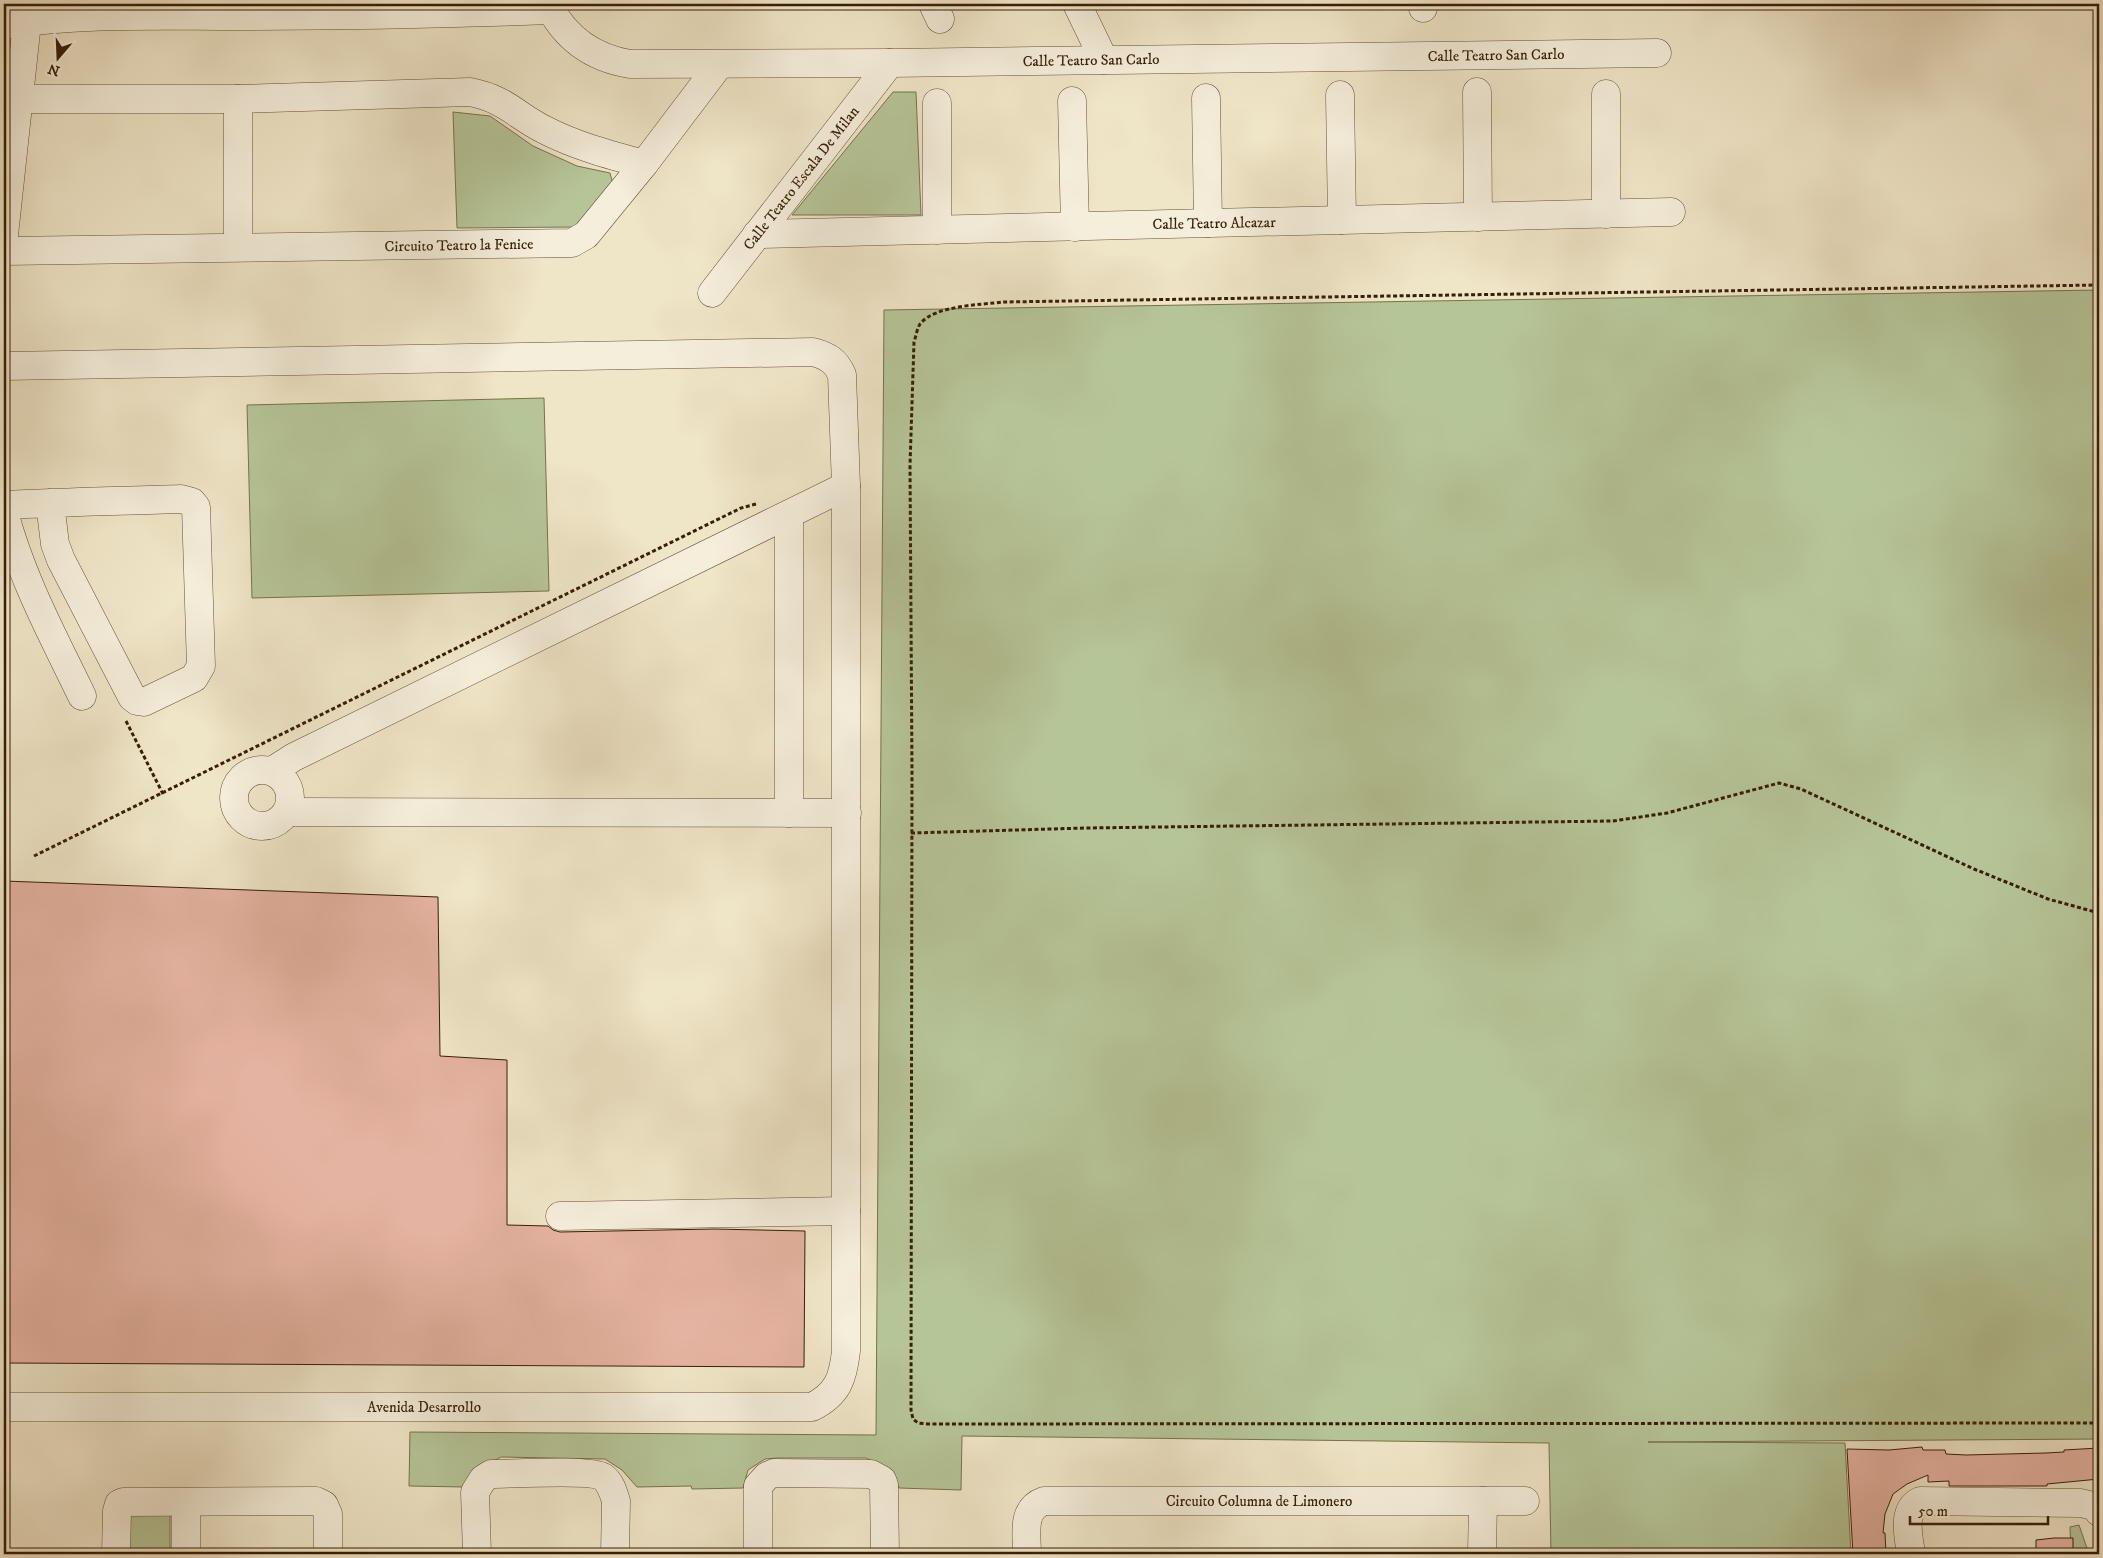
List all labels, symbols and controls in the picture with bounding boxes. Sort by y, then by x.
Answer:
north arrow [32,32,82,82]
street label: Calle Teatro San Carlo [1427,45,1565,66]
street label: Calle Teatro San Carlo [1022,50,1160,71]
text: N [45,59,62,80]
street label: Calle Teatro Escala De Milan [739,102,864,254]
street label: Calle Teatro Alcazar [1152,213,1276,234]
street label: Circuito Teatro la Fenice [384,235,534,256]
street label: Avenida Desarrollo [367,1398,481,1417]
street label: Circuito Columna de Limonero [1166,1492,1352,1511]
scale bar [1910,1493,2048,1525]
text: 50 m [1918,1502,1948,1521]

